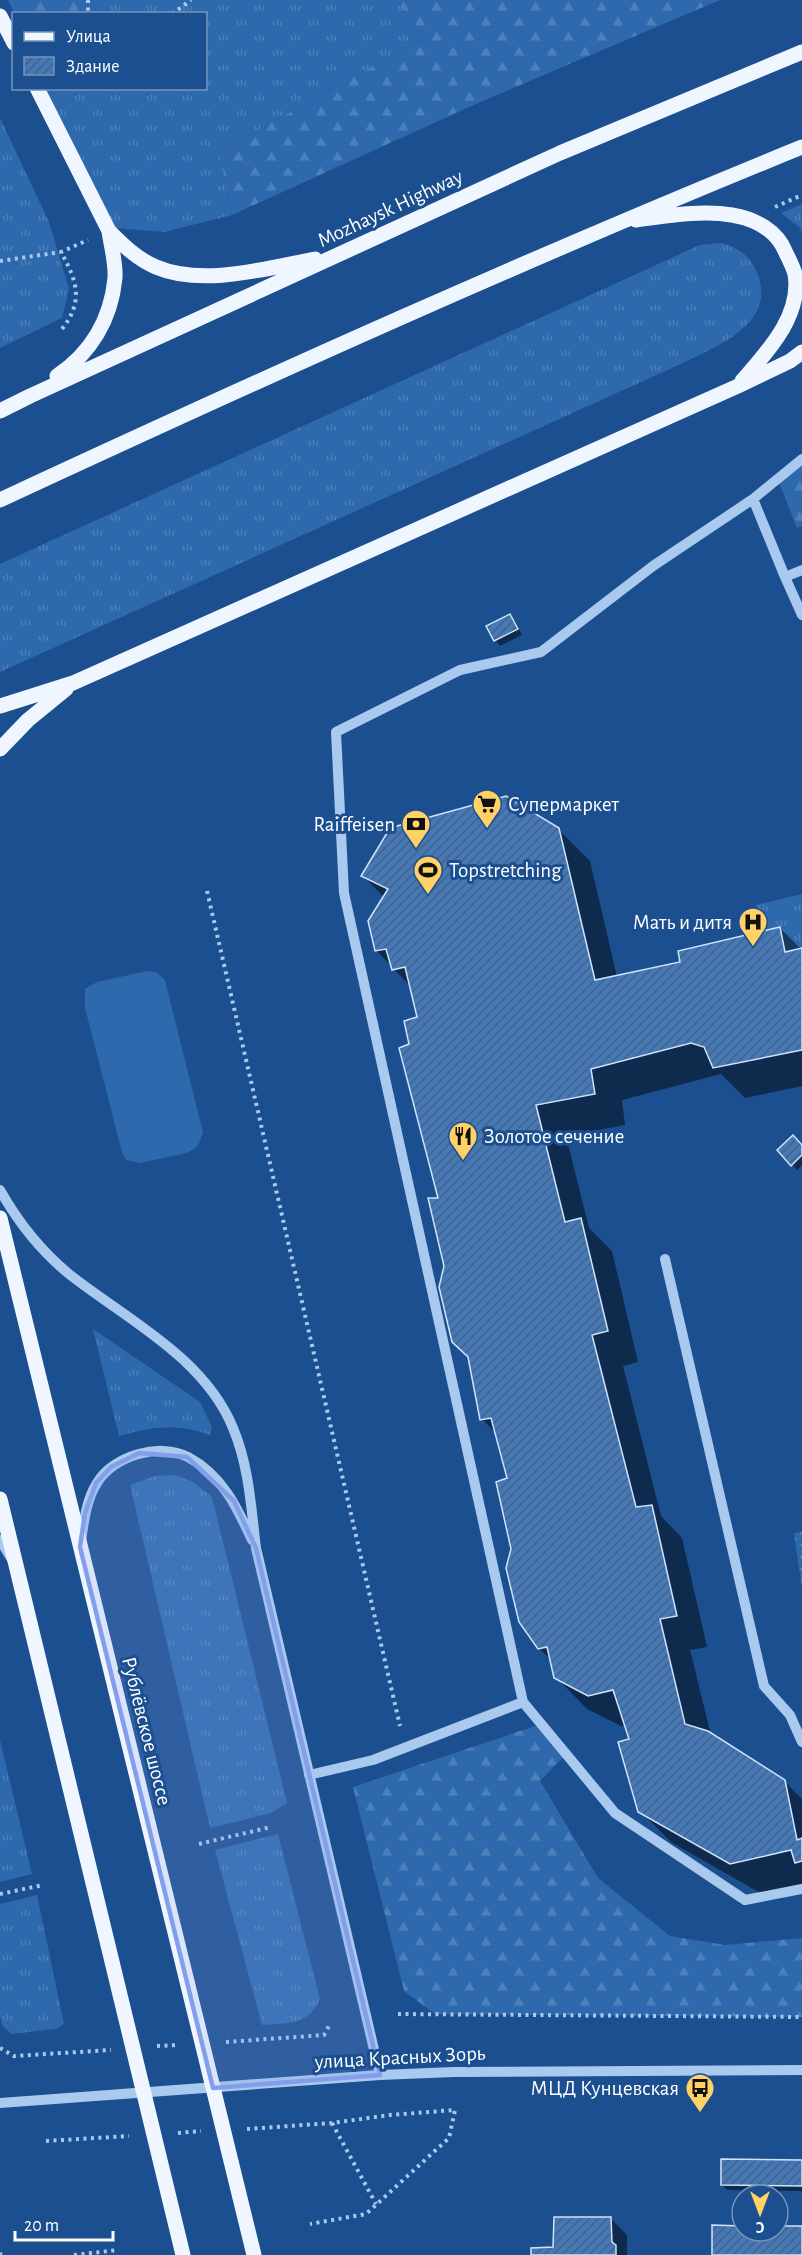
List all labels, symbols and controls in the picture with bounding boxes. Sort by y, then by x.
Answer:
legend [12,12,207,90]
text: Улица [66,28,111,46]
text: Здание [66,58,120,76]
street label: Mozhaysk Highway [314,166,466,251]
supermarket icon: Супермаркет [471,788,503,830]
place label: Супермаркет [508,794,620,815]
bank icon: Raiffeisen [400,808,432,850]
place label: Raiffeisen [314,814,395,835]
sports icon: Topstretching [412,854,444,896]
place label: Topstretching [449,860,562,881]
hospital icon: Мать и дитя [737,906,769,948]
place label: Мать и дитя [633,912,732,933]
restaurant icon: Золотое сечение [447,1120,479,1162]
place label: Золотое сечение [484,1126,624,1147]
street label: Рублёвское шоссе [118,1655,175,1807]
street label: улица Красных Зорь [313,2043,486,2073]
bus stop icon: МЦД Кунцевская [684,2072,716,2114]
place label: МЦД Кунцевская [531,2078,679,2099]
north arrow [730,2183,790,2243]
scale bar [15,2204,112,2242]
text: 20 m [24,2217,59,2235]
text: С [755,2219,764,2235]

